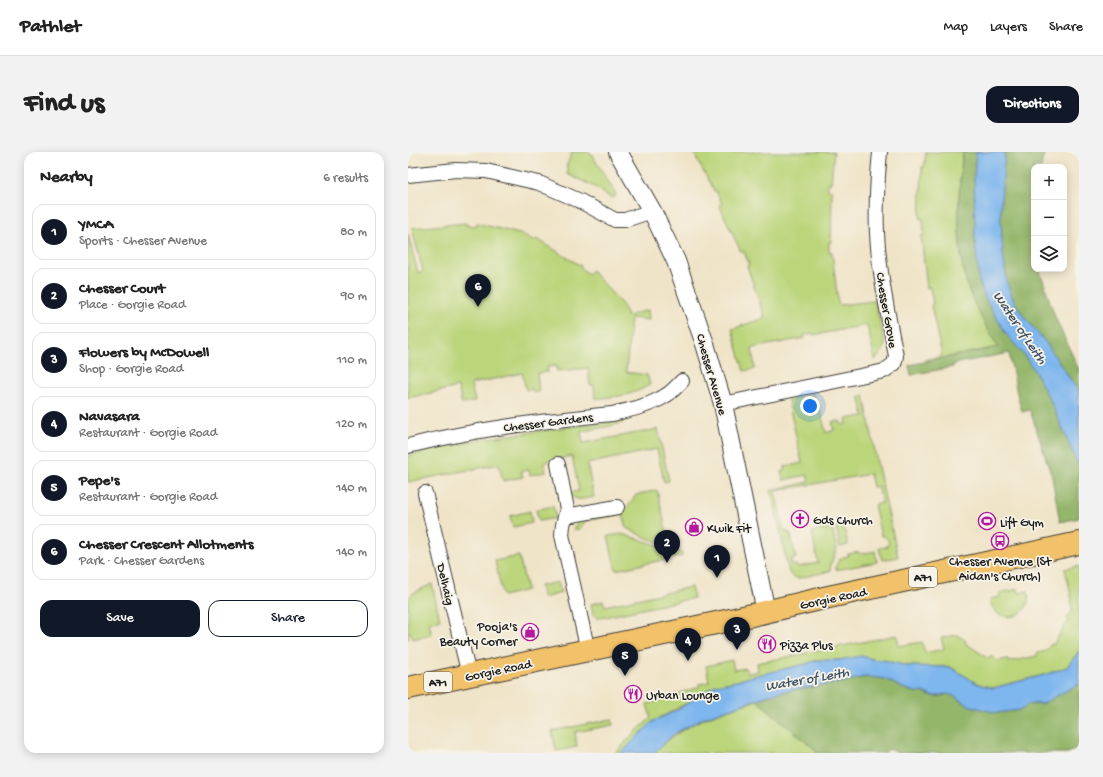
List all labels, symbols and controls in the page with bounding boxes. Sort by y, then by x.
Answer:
text: Pathlet [20,16,81,39]
text: Map [944,19,968,36]
text: Layers [990,19,1027,36]
text: Share [1049,19,1083,36]
button: Directions [986,86,1079,123]
text: Find us [24,88,104,121]
map controls [1031,164,1067,272]
button: + [1031,164,1067,200]
text: Nearby [40,168,93,188]
text: 6 results [323,171,368,186]
button: − [1031,200,1067,236]
text: YMCA [79,216,113,234]
text: 1 [51,225,57,240]
text: 80 m [340,225,367,240]
text: Sports · Chesser Avenue [79,234,207,249]
button: layers [1031,236,1067,272]
street label: Chesser Grove [871,271,900,350]
pin: 6 [465,274,491,307]
text: Chesser Court [79,280,165,298]
text: 2 [51,289,57,304]
text: 90 m [341,289,367,304]
water label: Water of Leith [988,289,1050,369]
text: Place · Gorgie Road [79,298,186,313]
street label: Chesser Avenue [692,332,729,417]
text: Flowers by McDowell [79,344,209,362]
text: 3 [51,353,57,368]
text: 110 m [337,353,367,368]
text: Shop · Gorgie Road [79,362,183,377]
your location [800,396,820,416]
text: Navasara [79,408,140,426]
street label: Chesser Gardens [503,410,595,436]
text: 4 [51,417,57,432]
text: 120 m [336,417,367,432]
text: Restaurant · Gorgie Road [79,426,217,441]
text: Pepe's [79,472,119,490]
text: 5 [51,481,57,496]
text: 140 m [336,481,367,496]
text: Restaurant · Gorgie Road [79,490,217,505]
church icon: Gds Church [790,509,810,529]
sports icon: Lift Gym [977,511,997,531]
place label: Gds Church [813,514,873,529]
place label: Lift Gym [1000,516,1044,531]
shop icon: Kwik Fit [684,517,704,537]
place label: Kwik Fit [707,522,752,537]
pin: 2 [654,530,680,563]
bus stop icon: Chesser Avenue (St Aidan's Church) [990,531,1010,551]
text: Chesser Crescent Allotments [79,536,253,554]
text: 6 [51,545,57,560]
text: 140 m [336,545,367,560]
pin: 1 [704,545,730,578]
text: Park · Chesser Gardens [79,554,204,569]
place label: Chesser Avenue (St Aidan's Church) [949,555,1053,585]
street label: Delhaig [432,561,457,607]
road number: A71 [909,567,937,587]
street label: Gorgie Road [799,585,870,614]
button: Save [40,600,200,637]
button: Share [208,600,368,637]
pin: 3 [724,617,750,650]
place label: Pooja's Beauty Corner [439,620,518,650]
shop icon: Pooja's Beauty Corner [520,622,540,642]
pin: 4 [675,628,701,661]
restaurant icon: Pizza Plus [757,634,777,654]
place label: Pizza Plus [779,639,834,654]
pin: 5 [612,643,638,676]
street label: Gorgie Road [464,657,535,686]
water label: Water of Leith [764,665,851,696]
road number: A71 [424,672,452,692]
restaurant icon: Urban Lounge [623,684,643,704]
place label: Urban Lounge [646,689,720,704]

